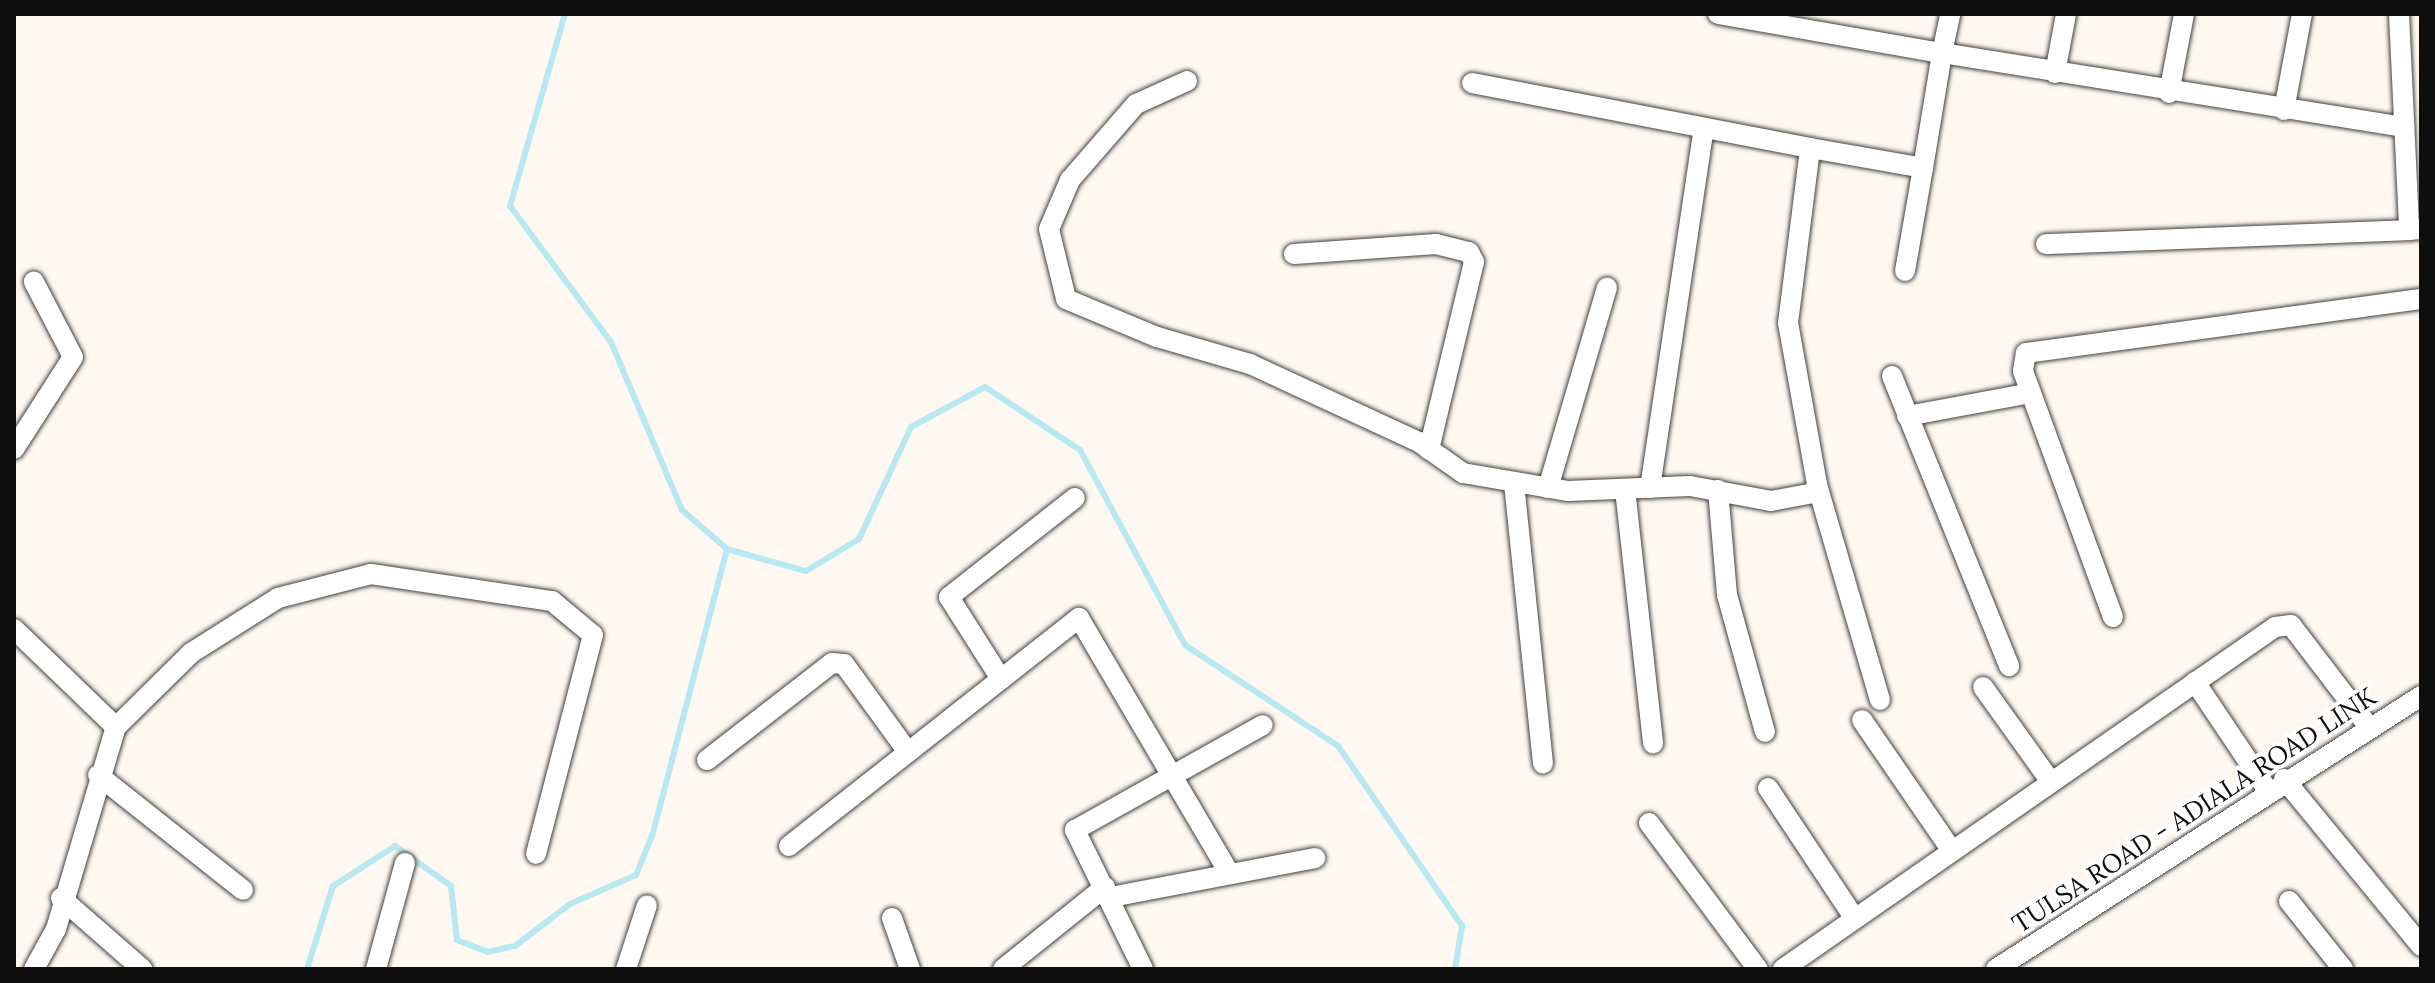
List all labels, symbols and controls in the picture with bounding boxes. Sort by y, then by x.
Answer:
street label: TULSA ROAD - ADIALA ROAD LINK [2006,681,2382,939]

